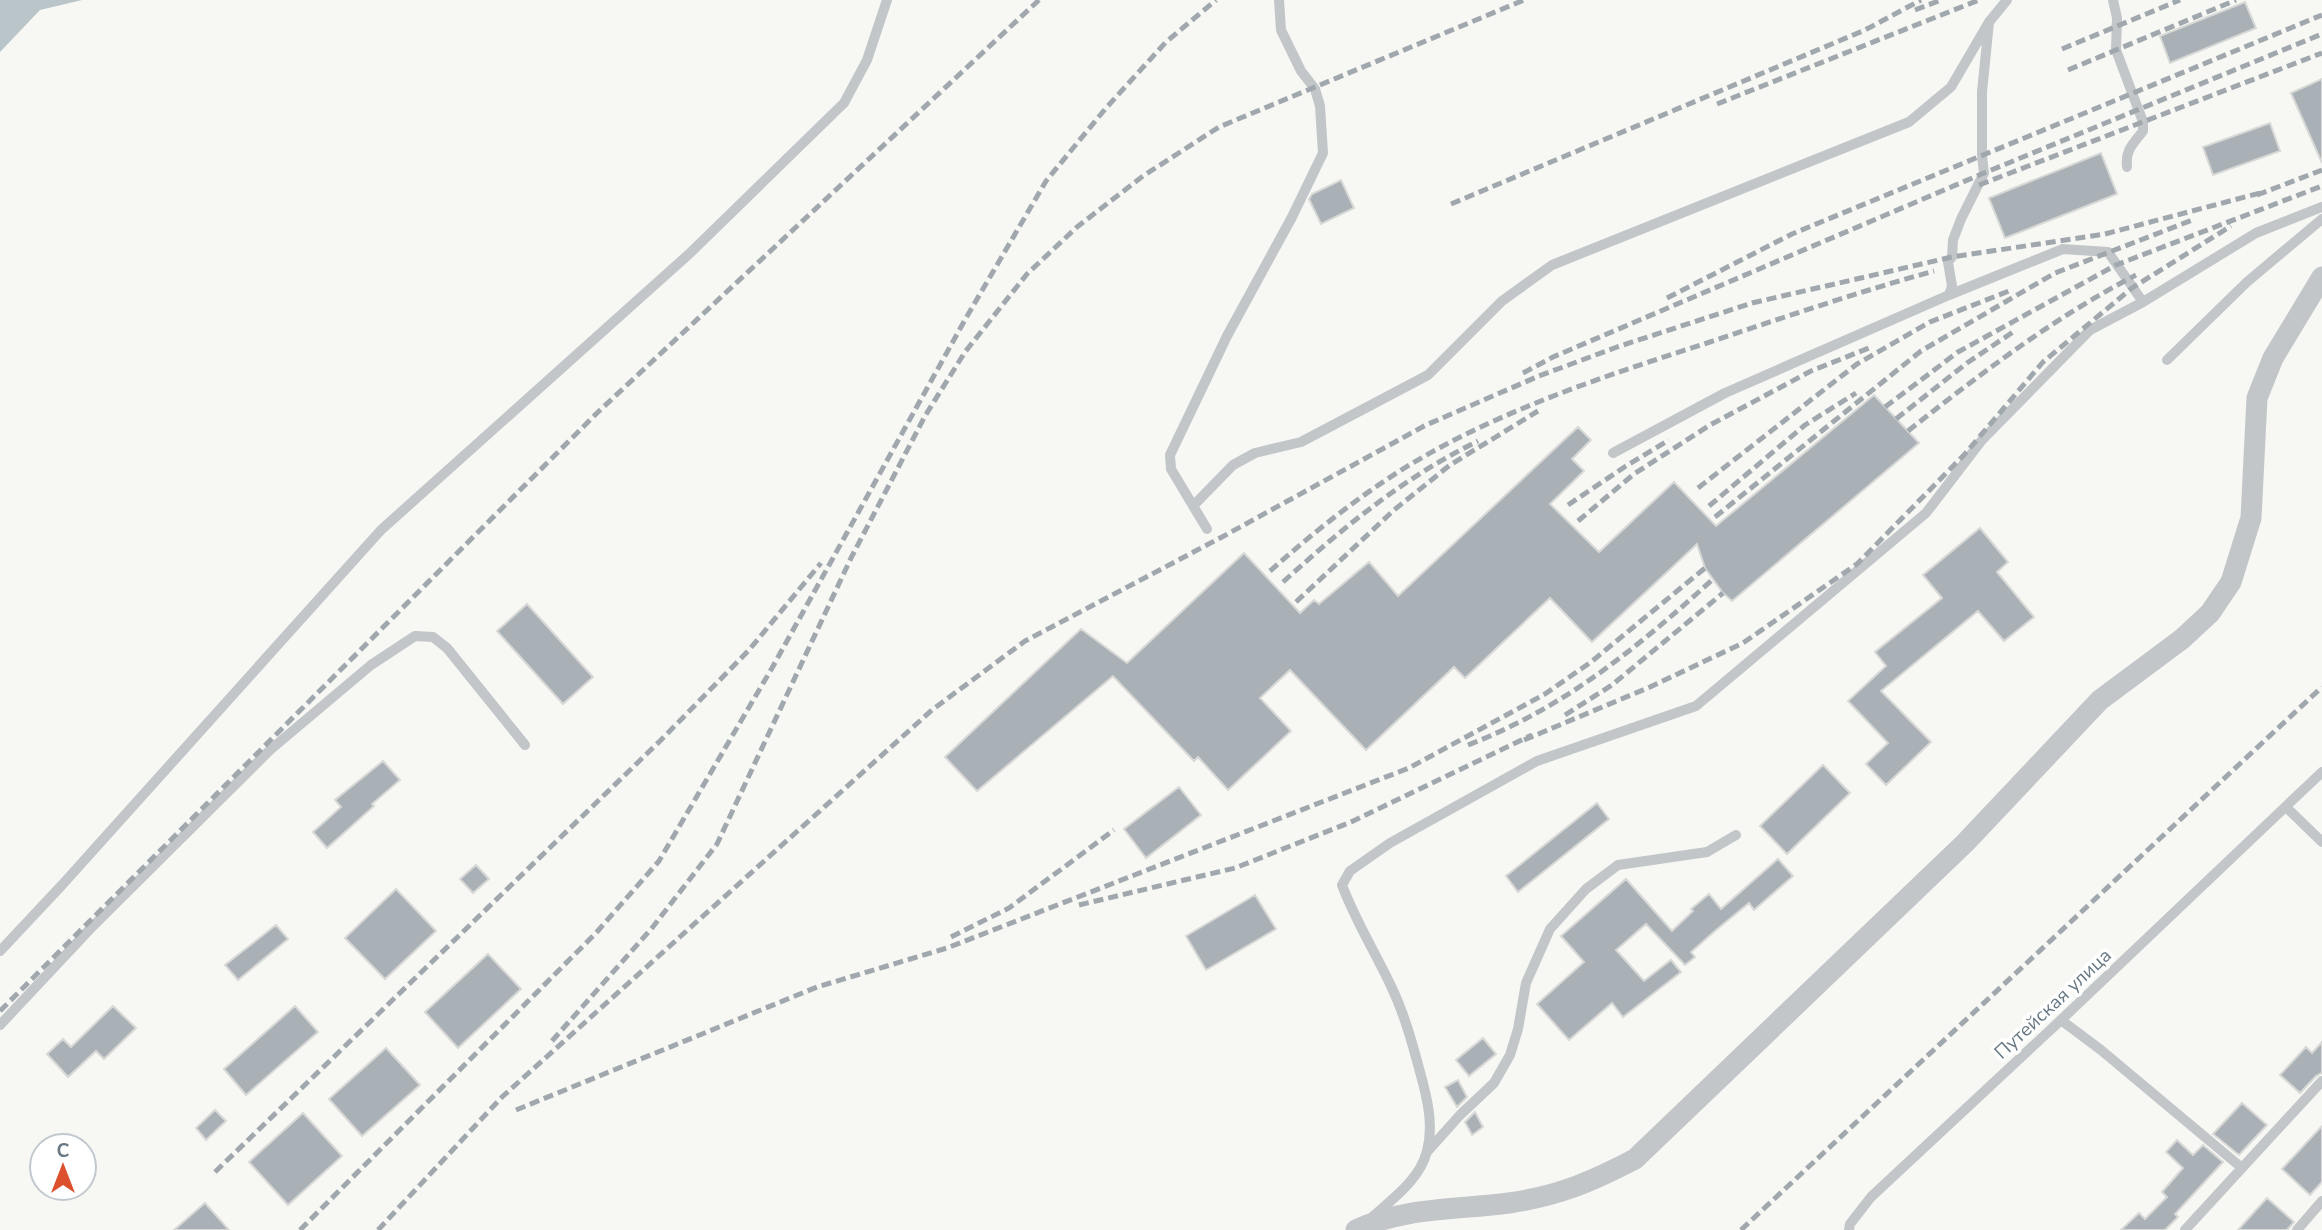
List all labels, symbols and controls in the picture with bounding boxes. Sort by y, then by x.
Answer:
street label: Путейская улица [1989,943,2117,1065]
north arrow [28,1132,98,1202]
text: С [57,1138,70,1164]

